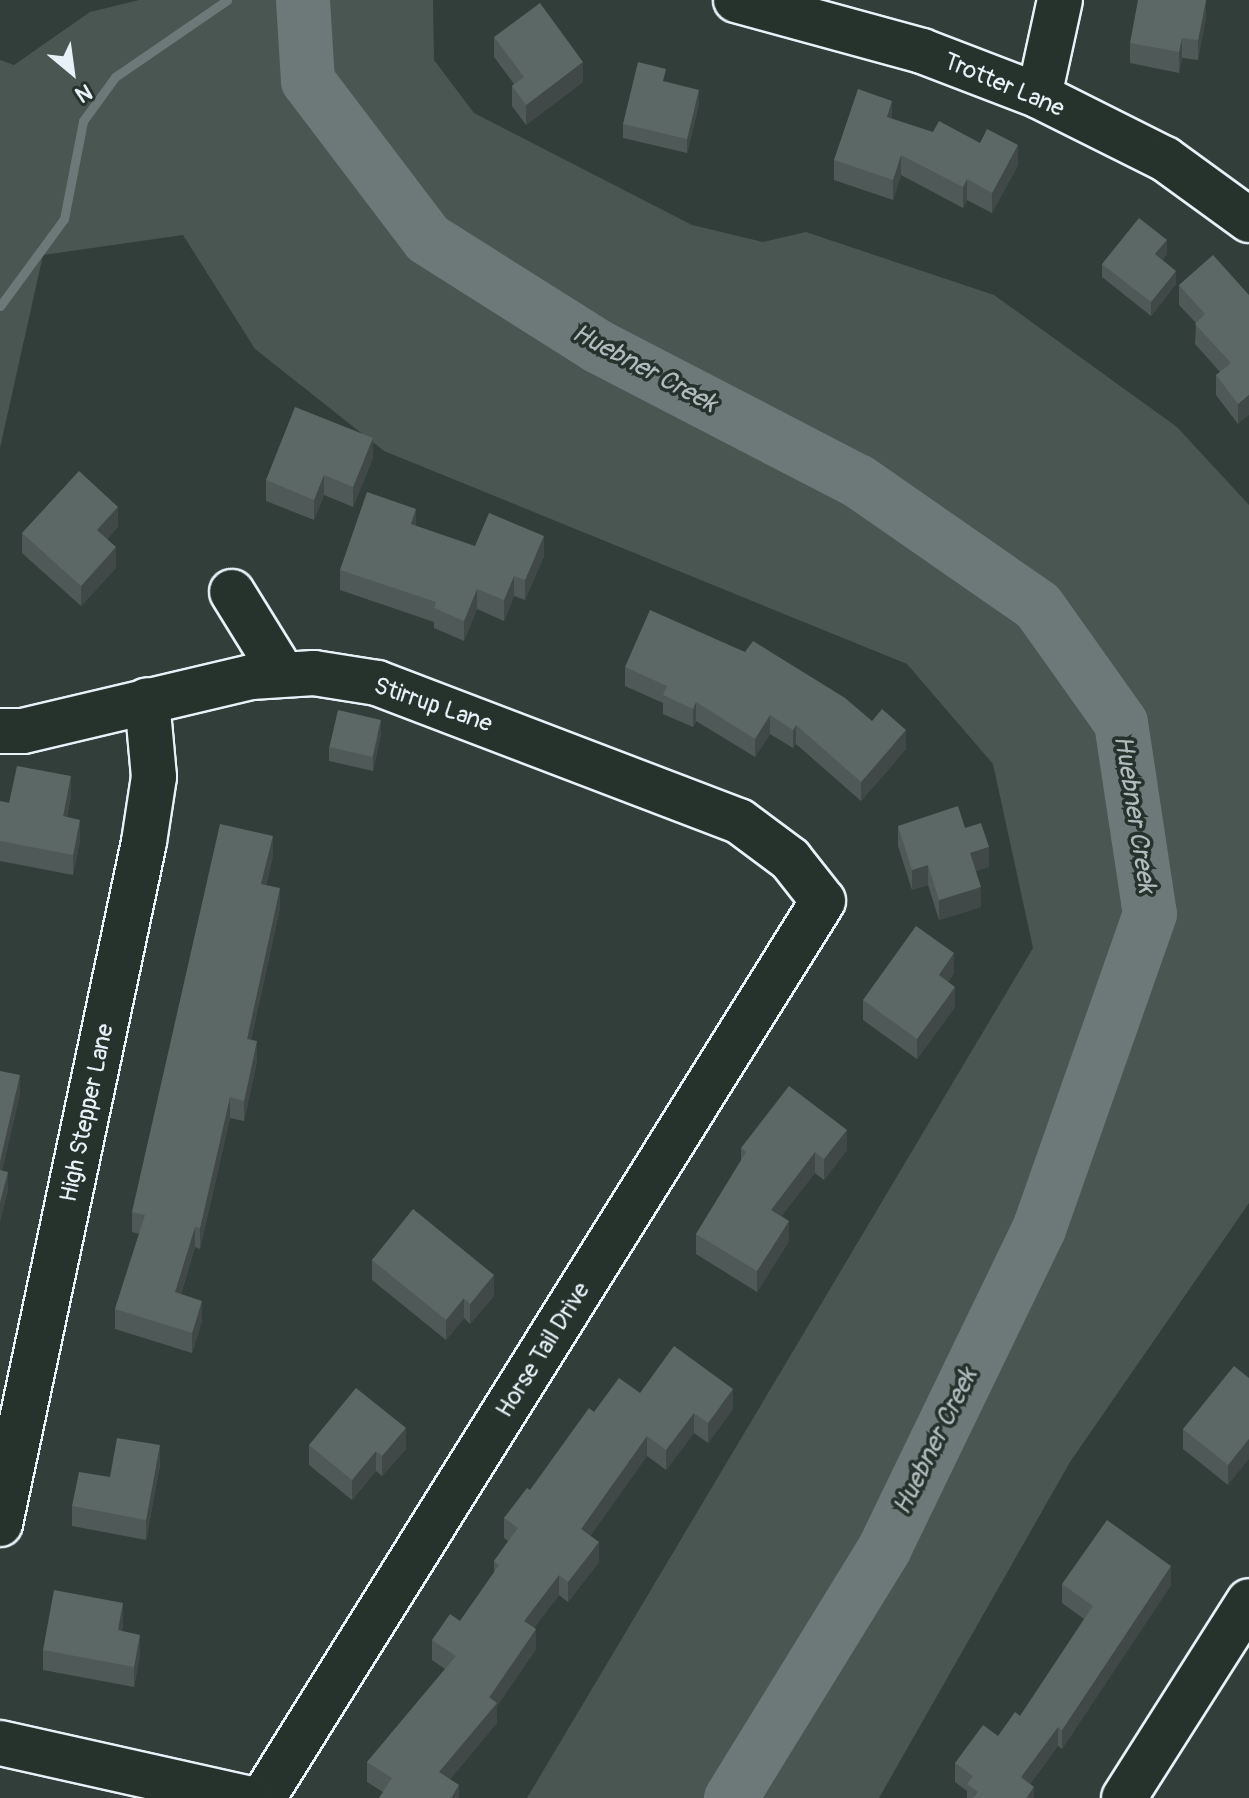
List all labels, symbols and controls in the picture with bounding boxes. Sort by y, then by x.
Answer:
north arrow [32,32,112,112]
street label: Trotter Lane [939,47,1069,123]
text: N [70,77,97,109]
water label: Huebner Creek [567,318,721,420]
street label: Stirrup Lane [370,671,496,739]
water label: Huebner Creek [1106,733,1162,895]
street label: High Stepper Lane [54,1021,120,1205]
street label: Horse Tail Drive [490,1277,596,1423]
water label: Huebner Creek [887,1364,985,1520]

